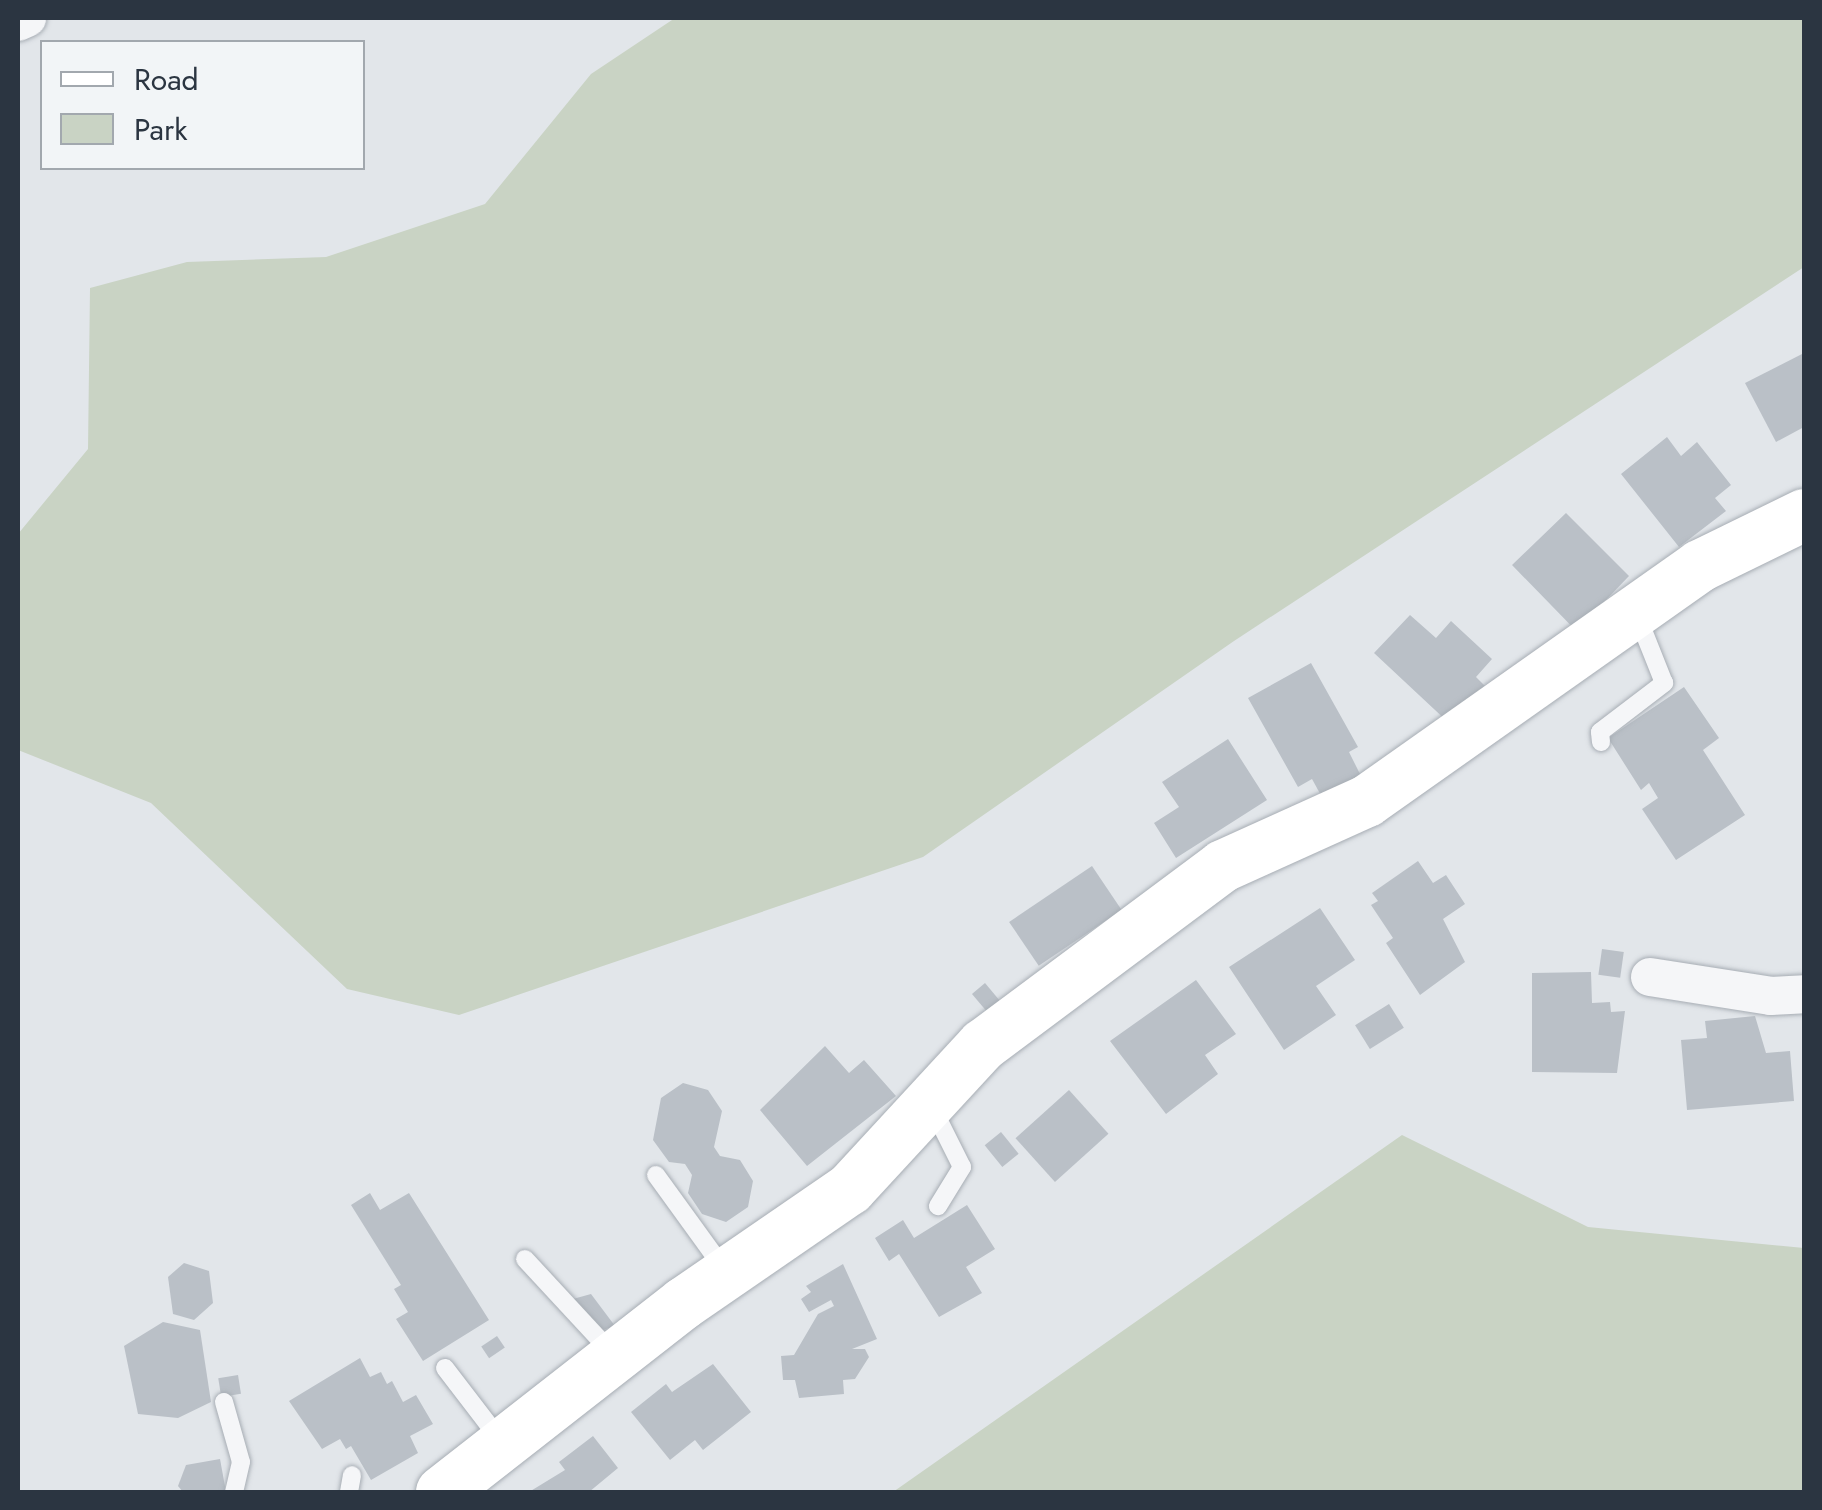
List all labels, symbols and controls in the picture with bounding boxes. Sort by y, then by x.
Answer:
legend [40,40,365,170]
text: Road [134,58,199,101]
text: Park [134,108,187,151]

